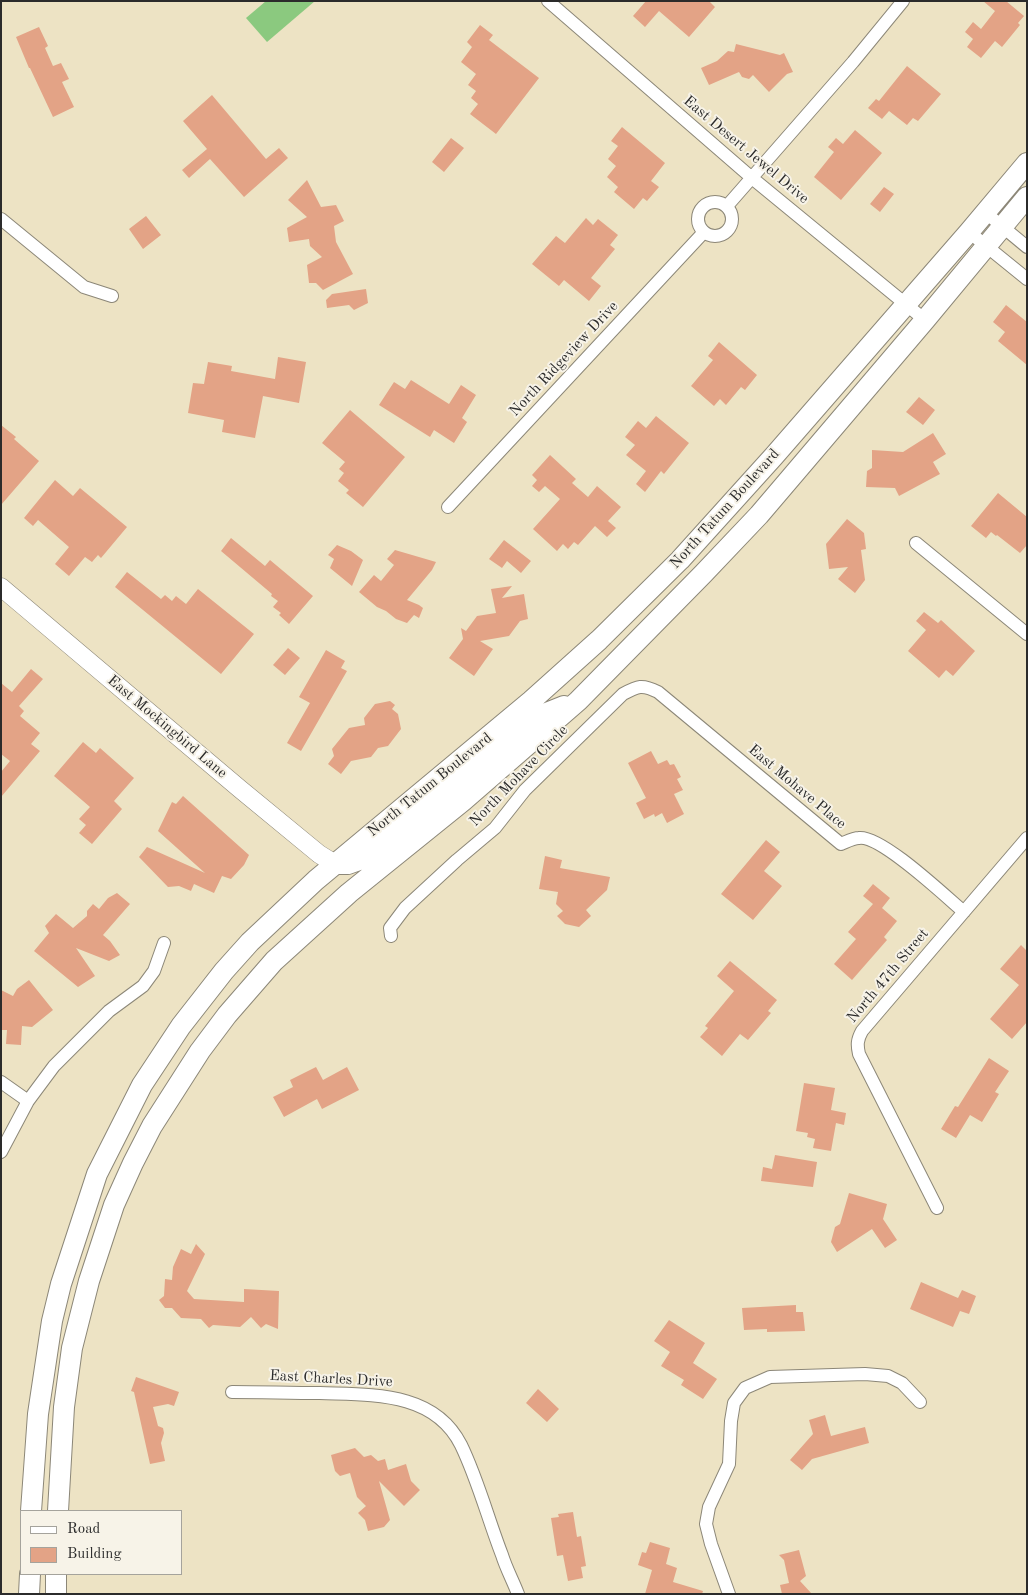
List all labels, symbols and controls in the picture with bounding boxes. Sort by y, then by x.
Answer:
street label: East Desert Jewel Drive [680,92,812,208]
street label: North Ridgeview Drive [506,298,622,420]
street label: North Tatum Boulevard [666,445,784,573]
street label: East Mockingbird Lane [103,672,231,782]
street label: North Mohave Circle [466,722,572,830]
street label: North Tatum Boulevard [364,729,496,841]
street label: East Mohave Place [744,741,850,833]
street label: North 47th Street [843,925,933,1027]
street label: East Charles Drive [269,1367,393,1391]
legend [20,1510,182,1575]
text: Road [67,1522,100,1537]
text: Building [67,1547,122,1562]

